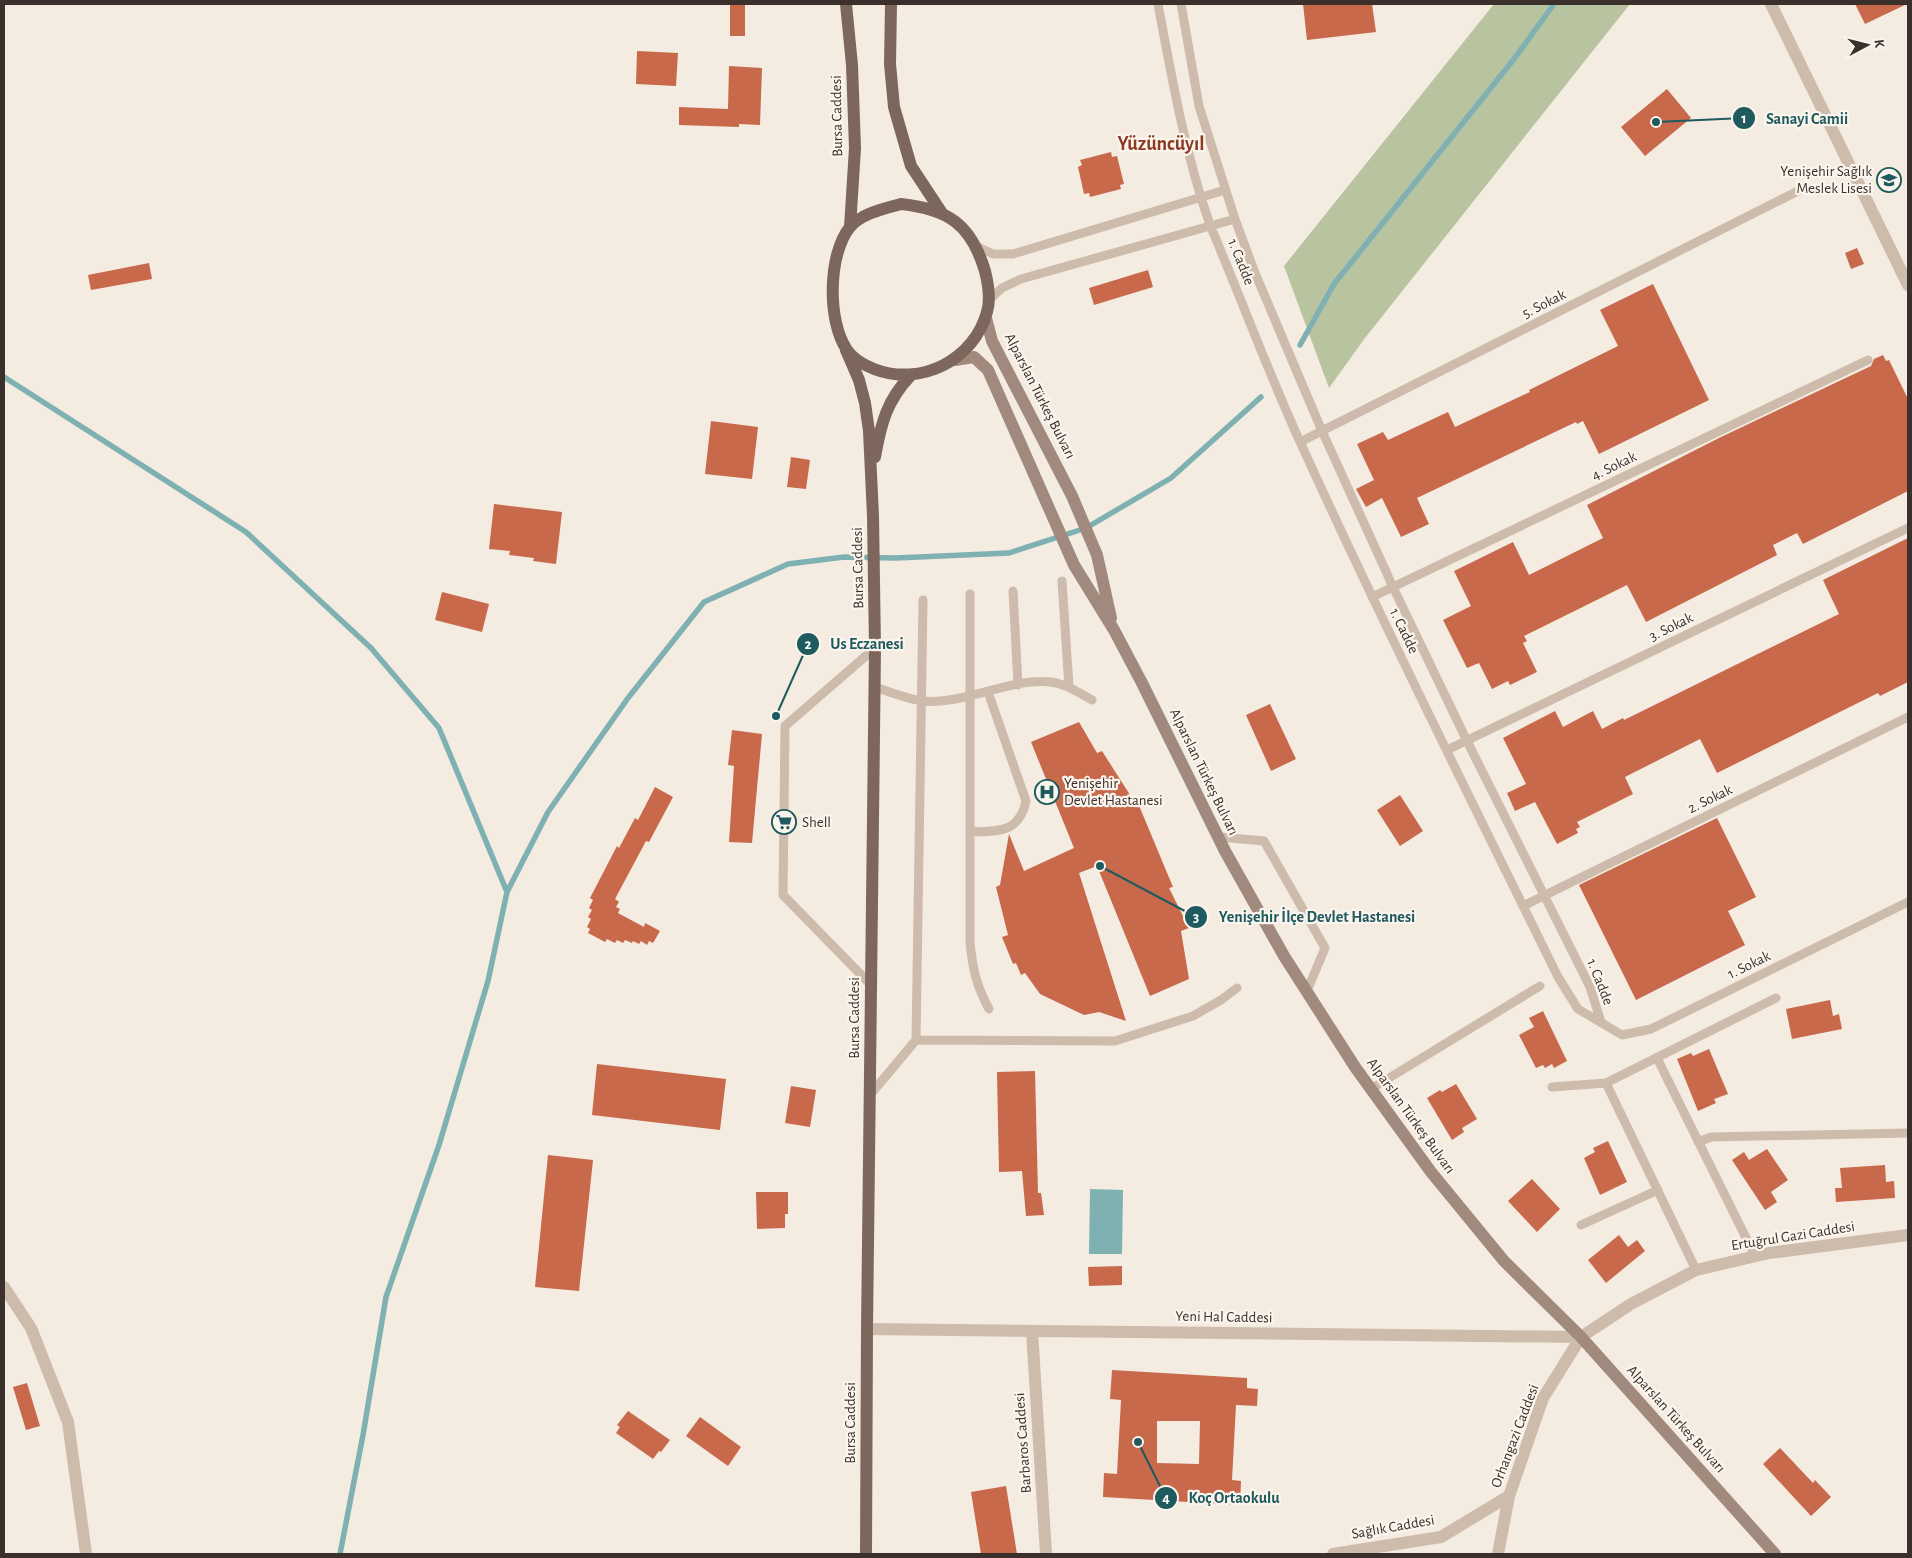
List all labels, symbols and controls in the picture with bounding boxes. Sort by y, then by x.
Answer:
north arrow [1842,20,1892,70]
text: K [1871,39,1886,49]
street label: Bursa Caddesi [829,75,845,157]
callout: Sanayi Camii [1731,102,1859,133]
text: 1 [1741,111,1747,126]
text: Sanayi Camii [1766,111,1848,128]
district label: Yüzüncüyıl [1117,134,1205,154]
place label: Yenişehir Sağlık Meslek Lisesi [1780,164,1872,196]
school or university icon: Yenişehir Sağlık Meslek Lisesi [1876,167,1902,193]
street label: 1. Cadde [1225,237,1257,287]
street label: 5. Sokak [1520,287,1568,321]
street label: Alparslan Türkeş Bulvarı [1002,331,1078,461]
street label: 4. Sokak [1589,449,1639,483]
street label: Bursa Caddesi [850,527,866,609]
street label: 1. Cadde [1387,606,1421,656]
street label: 3. Sokak [1647,610,1695,644]
callout: Us Eczanesi [796,628,914,659]
text: Us Eczanesi [830,636,904,652]
text: 2 [804,637,812,652]
street label: Alparslan Türkeş Bulvarı [1167,706,1241,838]
place label: Yenişehir Devlet Hastanesi [1064,776,1163,808]
hospital icon: Yenişehir Devlet Hastanesi [1034,779,1060,805]
street label: 2. Sokak [1685,782,1735,816]
supermarket icon: Shell [771,809,797,835]
place label: Shell [802,815,831,830]
callout: Yenişehir İlçe Devlet Hastanesi [1184,901,1425,932]
text: Yenişehir İlçe Devlet Hastanesi [1219,907,1415,925]
text: 3 [1193,910,1199,925]
street label: 1. Sokak [1725,948,1773,982]
street label: 1. Cadde [1584,957,1616,1007]
street label: Bursa Caddesi [847,977,862,1059]
street label: Alparslan Türkeş Bulvarı [1364,1055,1458,1177]
street label: Ertuğrul Gazi Caddesi [1730,1219,1856,1253]
street label: Yeni Hal Caddesi [1175,1309,1273,1325]
street label: Alparslan Türkeş Bulvarı [1624,1362,1728,1476]
street label: Bursa Caddesi [843,1382,858,1464]
street label: Orhangazi Caddesi [1488,1382,1542,1490]
street label: Barbaros Caddesi [1012,1392,1034,1494]
callout: Koç Ortaokulu [1153,1482,1290,1513]
text: Koç Ortaokulu [1188,1490,1280,1506]
text: 4 [1162,1491,1170,1506]
street label: Sağlık Caddesi [1350,1512,1436,1542]

